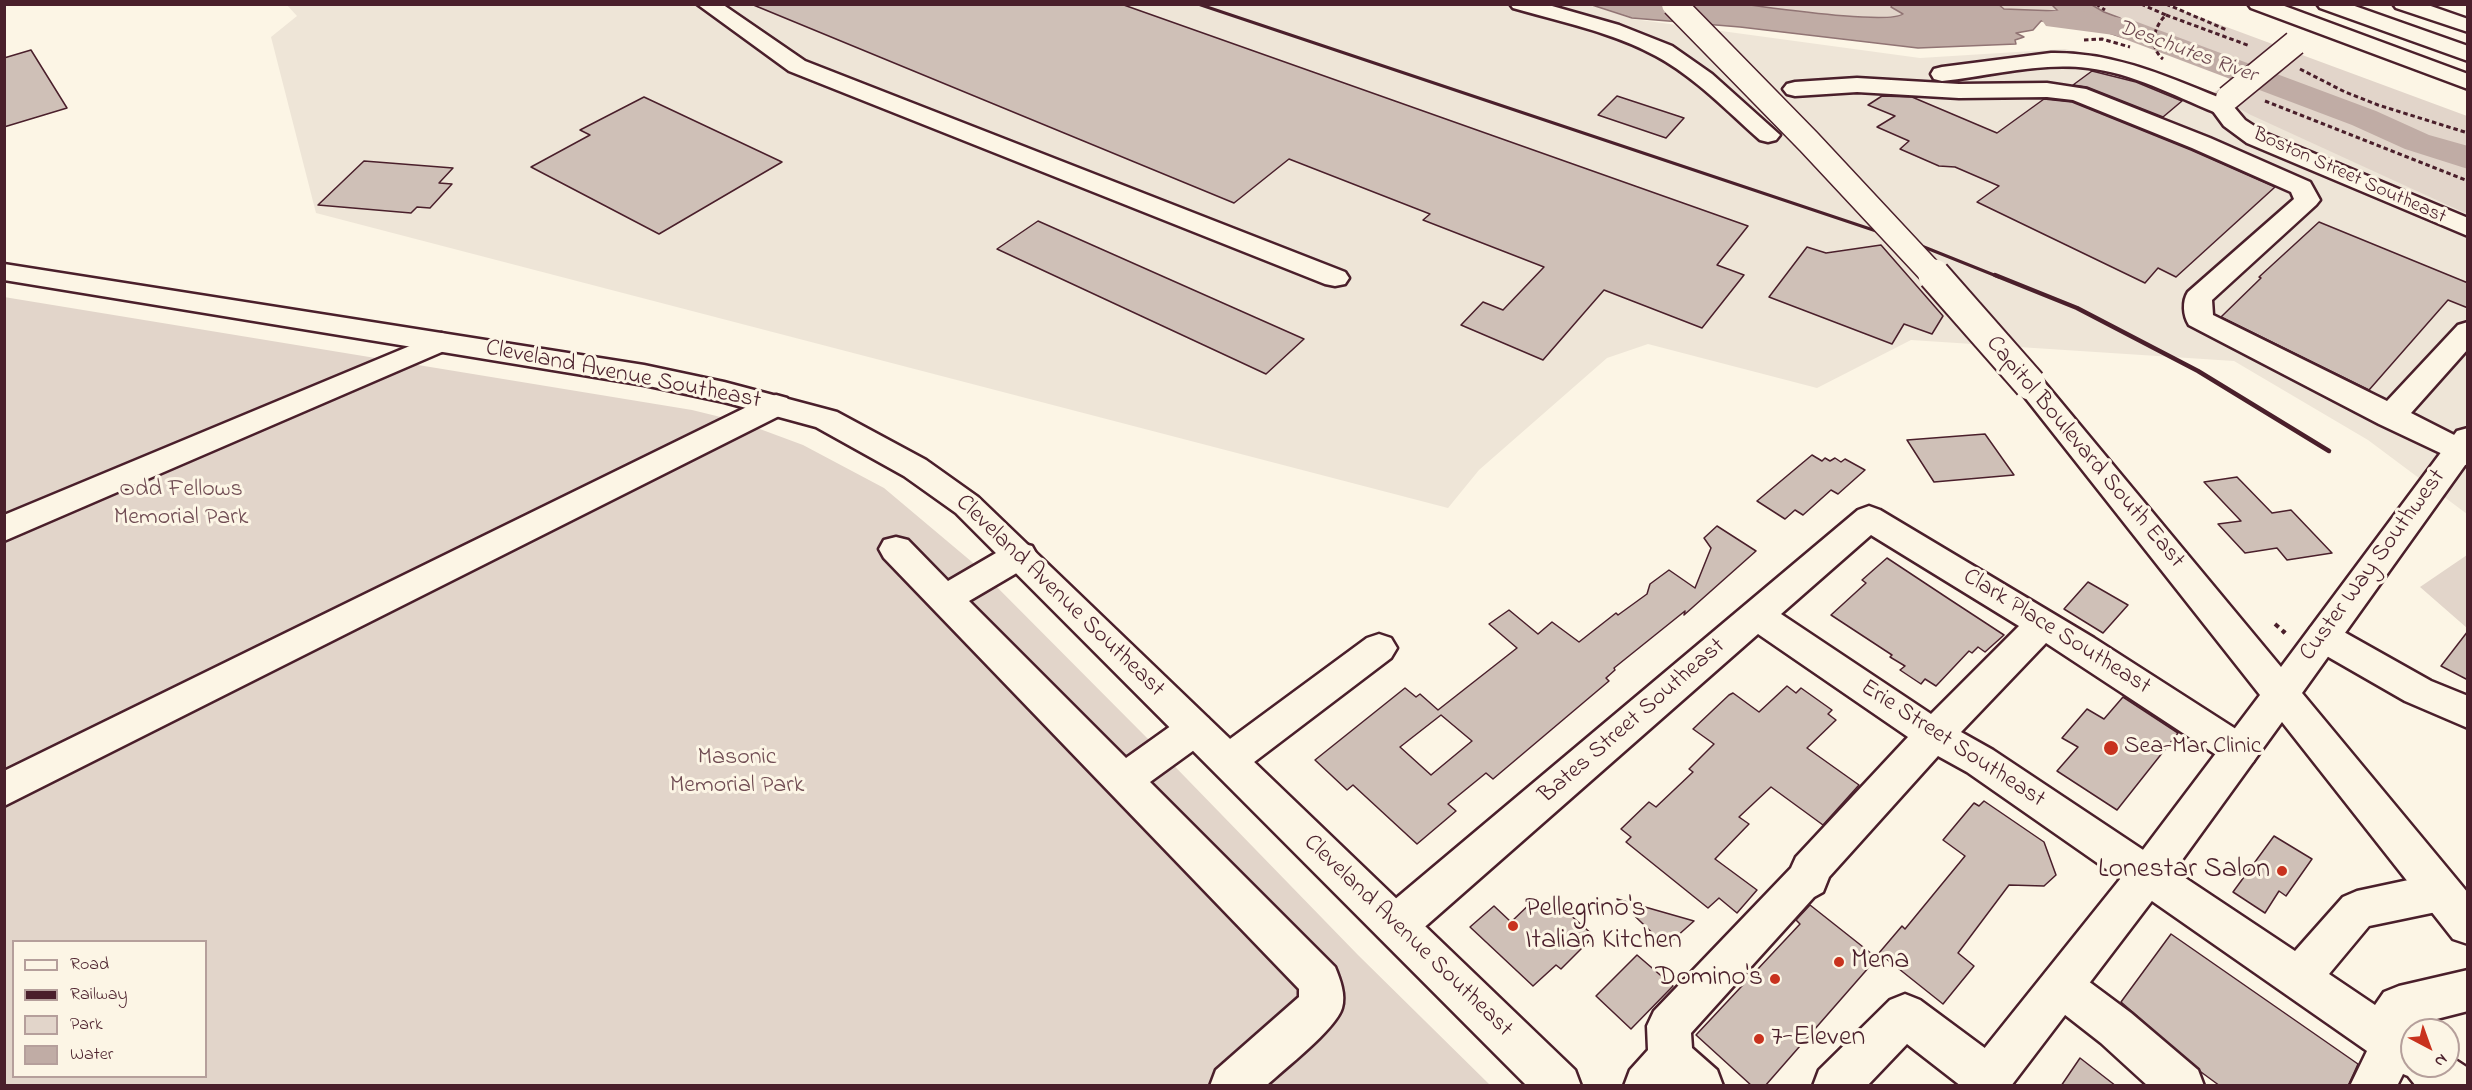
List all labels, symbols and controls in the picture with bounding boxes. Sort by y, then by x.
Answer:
water label: Deschutes River [2114,16,2260,90]
street label: Boston Street Southeast [2249,124,2449,230]
street label: Capitol Boulevard South East [1978,331,2190,575]
street label: Cleveland Avenue Southeast [483,335,763,417]
street label: Custer Way Southwest [2295,465,2453,667]
park label: Odd Fellows Memorial Park [114,477,248,533]
street label: Cleveland Avenue Southeast [948,489,1170,705]
street label: Clark Place Southeast [1957,564,2155,702]
street label: Bates Street Southeast [1534,633,1732,811]
street label: Erie Street Southeast [1854,675,2050,815]
place label: Sea-Mar Clinic [2124,734,2261,762]
marker: Sea-Mar Clinic [2102,739,2120,757]
park label: Masonic Memorial Park [670,745,804,801]
street label: Cleveland Avenue Southeast [1296,829,1518,1045]
place label: Lonestar Salon [2098,854,2270,888]
marker: Lonestar Salon [2275,864,2289,878]
place label: Pellegrino's Italian Kitchen [1525,893,1682,959]
marker: Pellegrino's Italian Kitchen [1506,919,1520,933]
legend [12,940,207,1078]
place label: Mena [1851,945,1909,979]
text: Road [70,952,109,978]
marker: Mena [1832,955,1846,969]
place label: Domino's [1656,962,1763,996]
marker: Domino's [1768,972,1782,986]
text: Railway [70,982,127,1008]
text: Park [70,1012,103,1038]
north arrow [2400,1018,2460,1078]
place label: 7-Eleven [1771,1022,1865,1056]
marker: 7-Eleven [1752,1032,1766,1046]
text: Water [70,1042,113,1068]
text: N [2429,1047,2452,1073]

